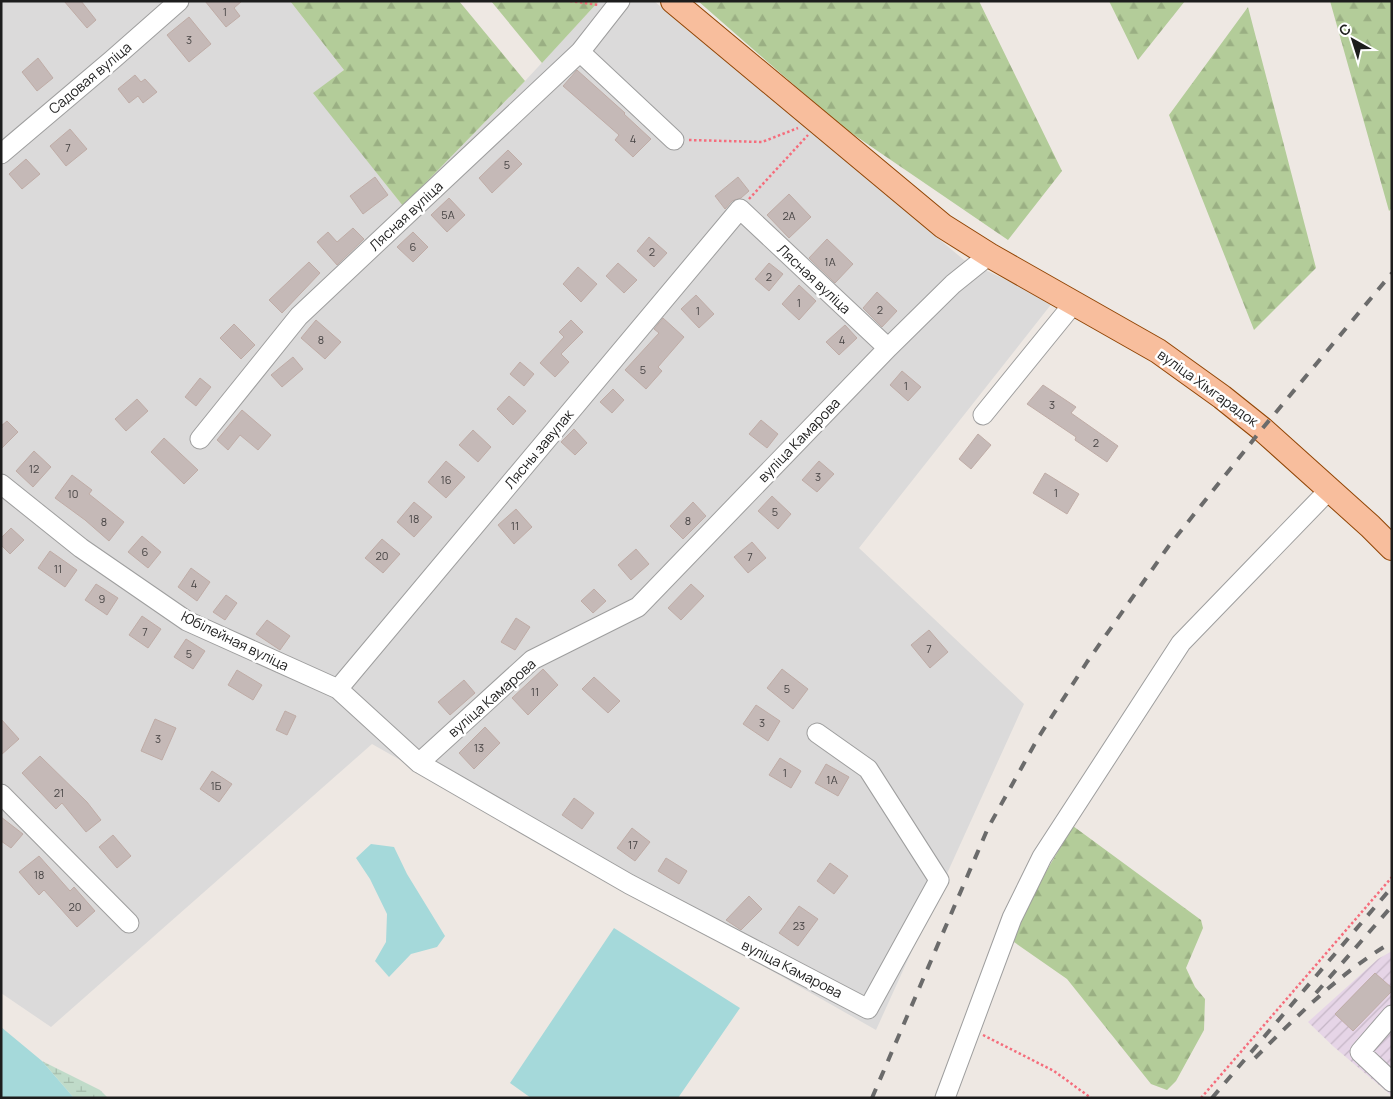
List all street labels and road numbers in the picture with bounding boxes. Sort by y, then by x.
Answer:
street label: Садовая вуліца [44,37,135,118]
street label: Лясная вуліца [365,177,447,255]
street label: Лясная вуліца [773,240,855,318]
street label: вуліца Хімгарадок [1154,345,1263,431]
street label: вуліца Камарова [753,393,844,486]
street label: Лясны завулак [500,404,578,492]
street label: Юбілейная вуліца [178,606,292,675]
street label: вуліца Камарова [444,654,540,741]
street label: вуліца Камарова [739,935,846,1002]

